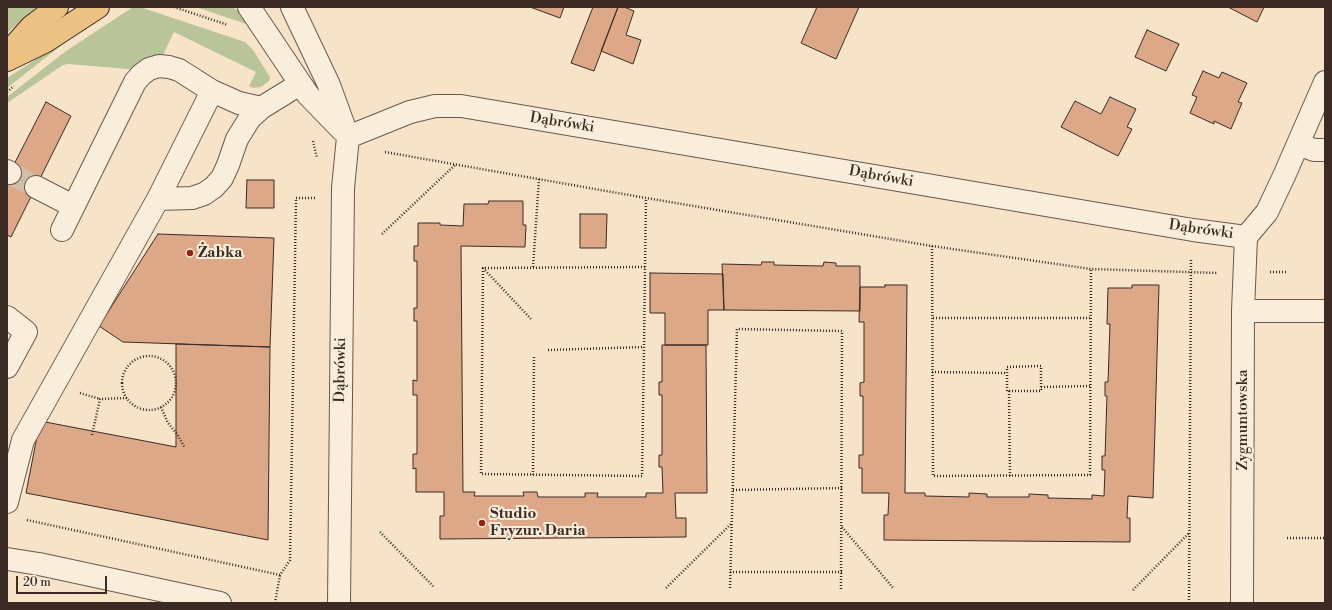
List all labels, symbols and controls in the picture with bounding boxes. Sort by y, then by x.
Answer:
street label: Dąbrówki [528,109,596,137]
street label: Dąbrówki [847,162,915,192]
street label: Dąbrówki [1167,217,1235,243]
place label: Żabka [198,244,242,262]
marker: Żabka [185,248,195,258]
street label: Dąbrówki [331,337,351,403]
street label: Zygmuntowska [1234,369,1252,471]
place label: Studio Fryzur. Daria [490,505,586,540]
marker: Studio Fryzur. Daria [477,518,487,528]
scale bar [18,568,109,594]
text: 20 m [23,575,51,590]

